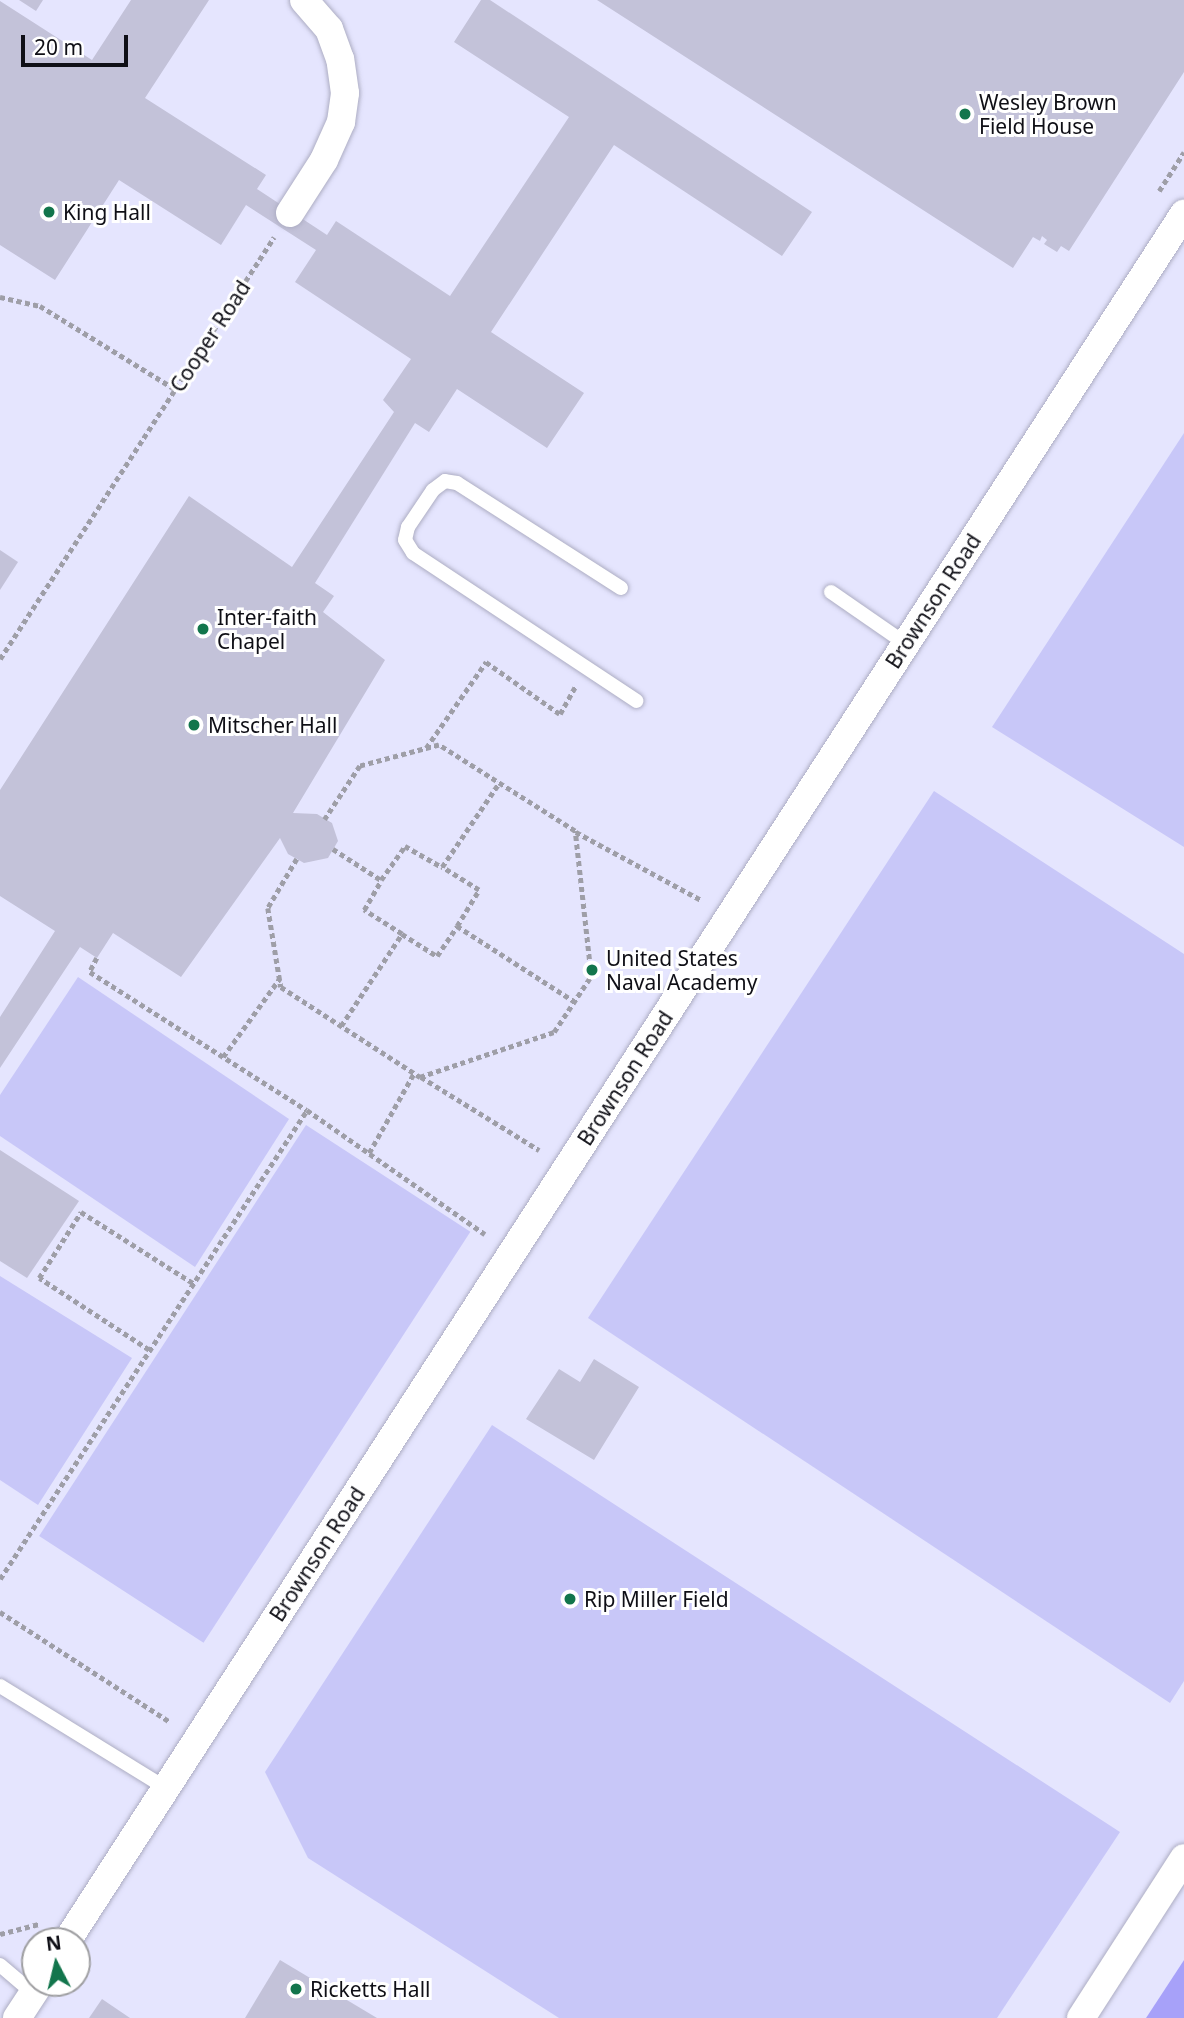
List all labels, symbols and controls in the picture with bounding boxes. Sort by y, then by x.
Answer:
scale bar [24,21,131,65]
text: 20 m [34,33,83,61]
place label: Wesley Brown Field House [979,89,1117,139]
marker: Wesley Brown Field House [957,106,973,122]
place label: King Hall [63,199,151,225]
marker: King Hall [41,204,57,220]
street label: Cooper Road [165,275,255,397]
street label: Brownson Road [880,529,986,673]
place label: Inter-faith Chapel [217,604,317,654]
marker: Inter-faith Chapel [195,621,211,637]
place label: Mitscher Hall [208,712,337,738]
marker: Mitscher Hall [186,717,202,733]
place label: United States Naval Academy [606,945,757,995]
marker: United States Naval Academy [584,962,600,978]
street label: Brownson Road [572,1006,678,1150]
street label: Brownson Road [264,1482,370,1626]
place label: Rip Miller Field [584,1586,729,1612]
marker: Rip Miller Field [562,1591,578,1607]
north arrow [21,1927,91,1997]
text: N [44,1929,63,1957]
place label: Ricketts Hall [310,1976,430,2002]
marker: Ricketts Hall [288,1981,304,1997]

